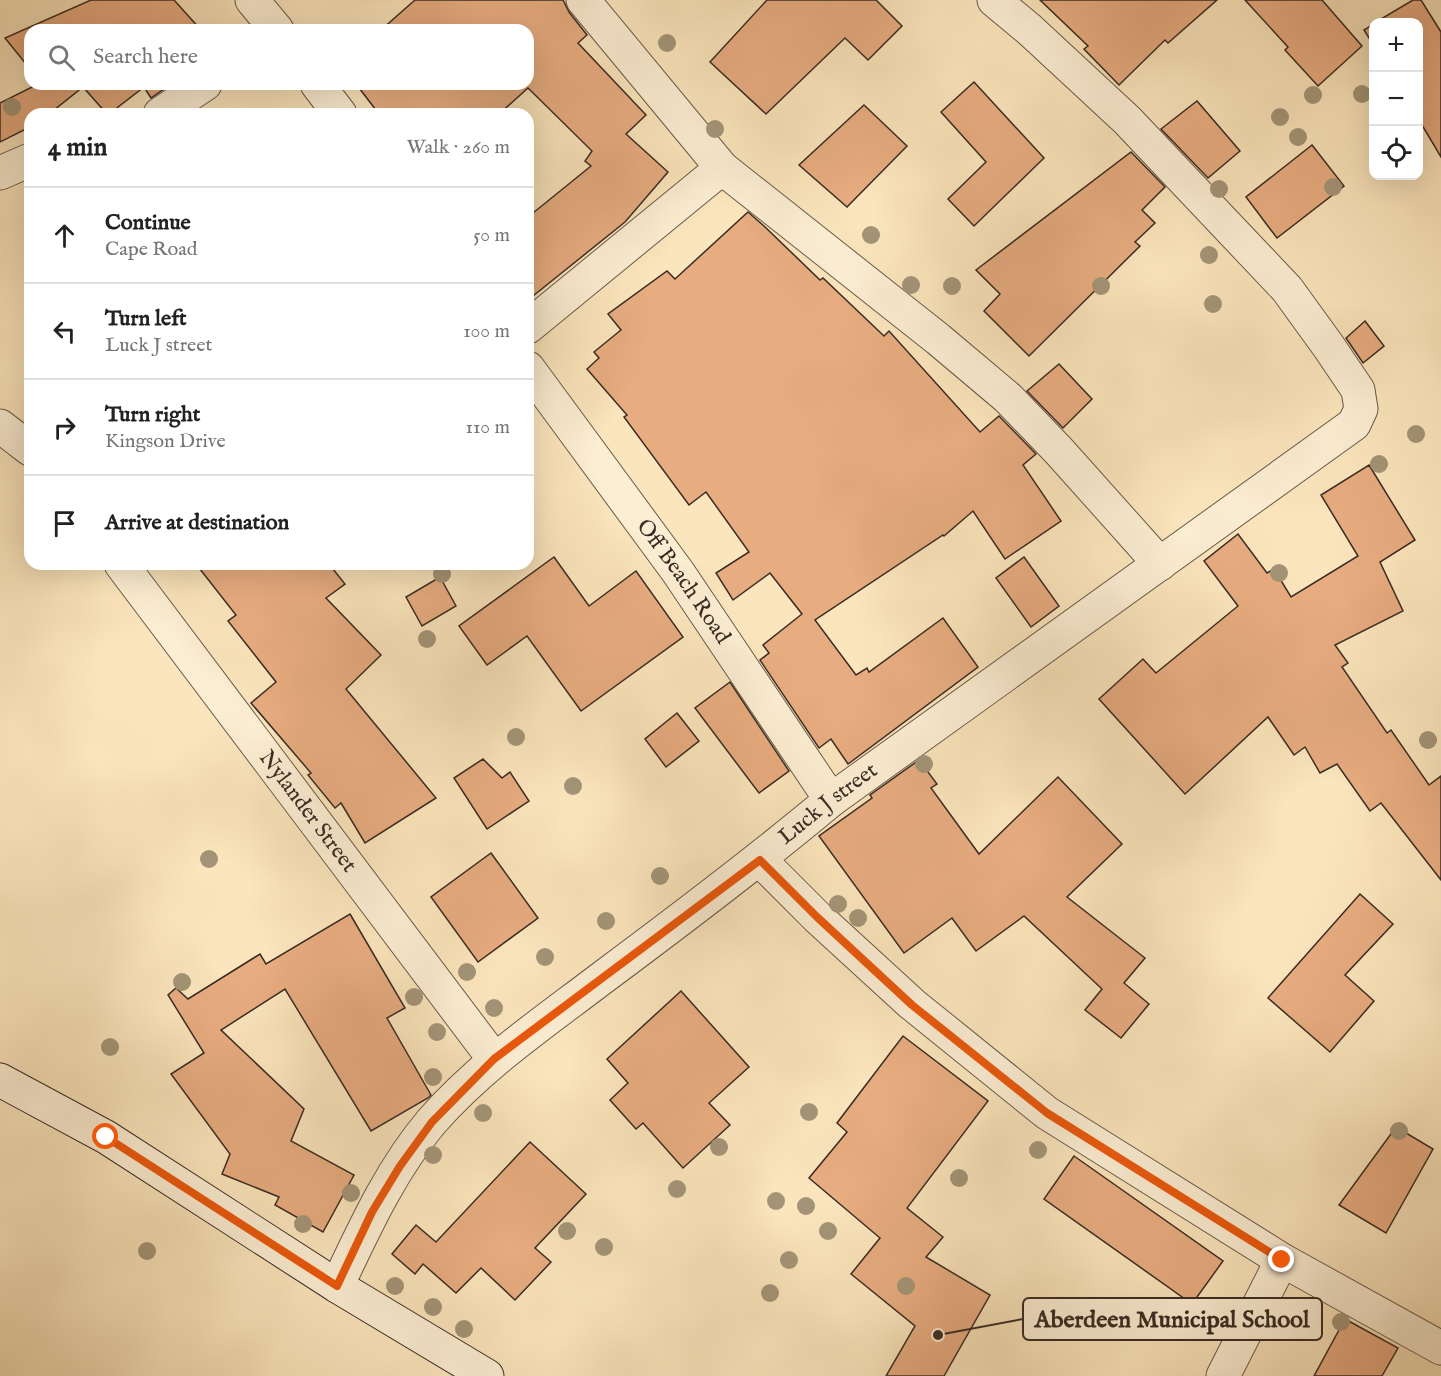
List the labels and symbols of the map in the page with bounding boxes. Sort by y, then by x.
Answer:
street label: Off Beach Road [630,514,736,650]
street label: Nylander Street [252,745,363,879]
street label: Luck J street [773,757,884,851]
route start [92,1123,118,1149]
route end [1268,1246,1294,1272]
callout: Aberdeen Municipal School [1023,1298,1322,1340]
text: Aberdeen Municipal School [1033,1305,1310,1336]

